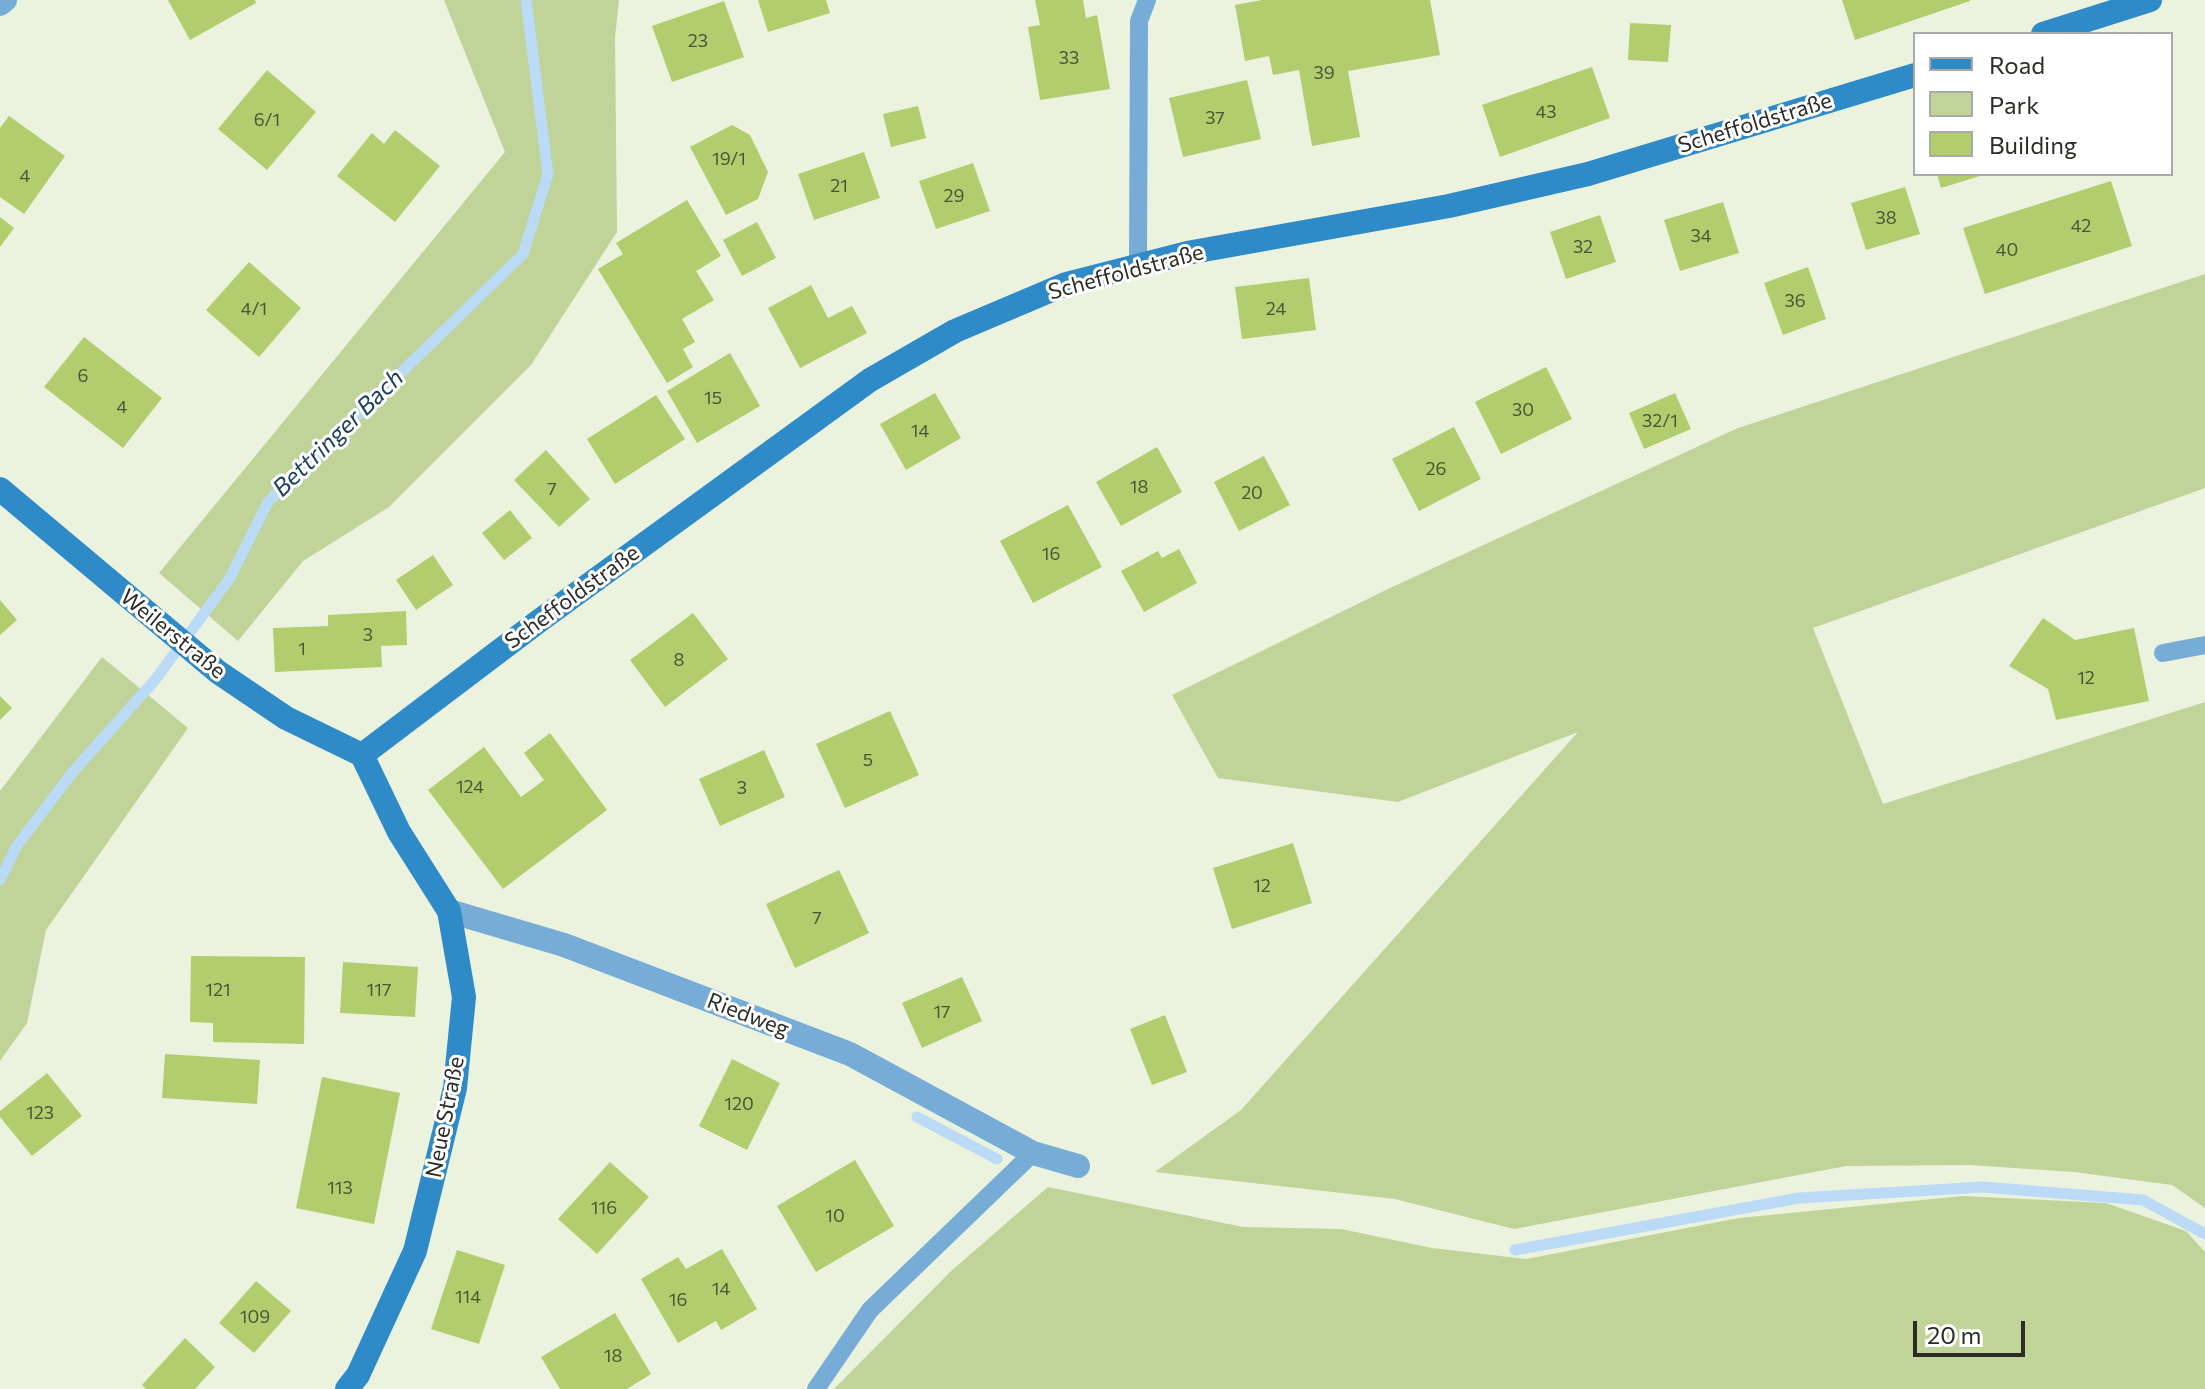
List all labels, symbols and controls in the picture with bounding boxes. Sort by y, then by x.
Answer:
house number: 23 [688,30,708,52]
legend [1913,32,2173,176]
house number: 33 [1059,47,1079,69]
text: Road [1989,50,2045,79]
house number: 39 [1313,62,1335,84]
street label: Scheffoldstraße [1675,87,1835,159]
text: Park [1989,90,2039,119]
house number: 43 [1535,101,1557,123]
house number: 37 [1205,107,1225,129]
house number: 6/1 [254,109,280,131]
text: Building [1989,130,2077,159]
house number: 19/1 [712,148,746,170]
house number: 4 [20,165,30,187]
house number: 21 [830,175,848,197]
house number: 29 [944,185,964,207]
house number: 38 [1875,207,1897,229]
house number: 42 [2071,215,2091,237]
house number: 34 [1690,225,1712,247]
house number: 32 [1573,236,1593,258]
street label: Scheffoldstraße [1046,239,1206,305]
house number: 40 [1996,239,2018,261]
house number: 36 [1784,290,1806,312]
house number: 4/1 [241,298,267,320]
house number: 24 [1266,298,1286,320]
water label: Bettringer Bach [267,363,409,503]
house number: 6 [78,365,88,387]
house number: 15 [704,387,722,409]
house number: 4 [117,396,127,418]
house number: 30 [1512,399,1534,421]
house number: 32/1 [1642,410,1678,432]
house number: 14 [911,420,929,442]
house number: 26 [1426,458,1446,480]
house number: 18 [1130,476,1148,498]
house number: 7 [547,478,557,500]
house number: 20 [1241,482,1263,504]
street label: Scheffoldstraße [500,539,644,655]
house number: 16 [1042,543,1060,565]
street label: Weilerstraße [115,584,231,684]
house number: 3 [363,624,373,646]
house number: 1 [298,638,306,660]
house number: 8 [674,649,684,671]
house number: 12 [2077,667,2095,689]
house number: 5 [863,749,873,771]
house number: 124 [456,776,484,798]
house number: 3 [737,777,747,799]
house number: 12 [1253,875,1271,897]
house number: 7 [812,907,822,929]
house number: 121 [205,979,231,1001]
house number: 117 [367,979,391,1001]
street label: Riedweg [703,987,793,1043]
house number: 17 [933,1001,951,1023]
street label: Neue Straße [420,1054,470,1180]
house number: 120 [724,1093,754,1115]
house number: 123 [26,1102,54,1124]
house number: 113 [327,1177,353,1199]
house number: 116 [591,1197,617,1219]
house number: 10 [825,1205,845,1227]
house number: 14 [712,1278,730,1300]
house number: 114 [455,1286,481,1308]
house number: 16 [669,1289,687,1311]
scale bar [1917,1305,2029,1355]
house number: 109 [240,1306,270,1328]
text: 20 m [1927,1320,1981,1349]
house number: 18 [604,1345,622,1367]

